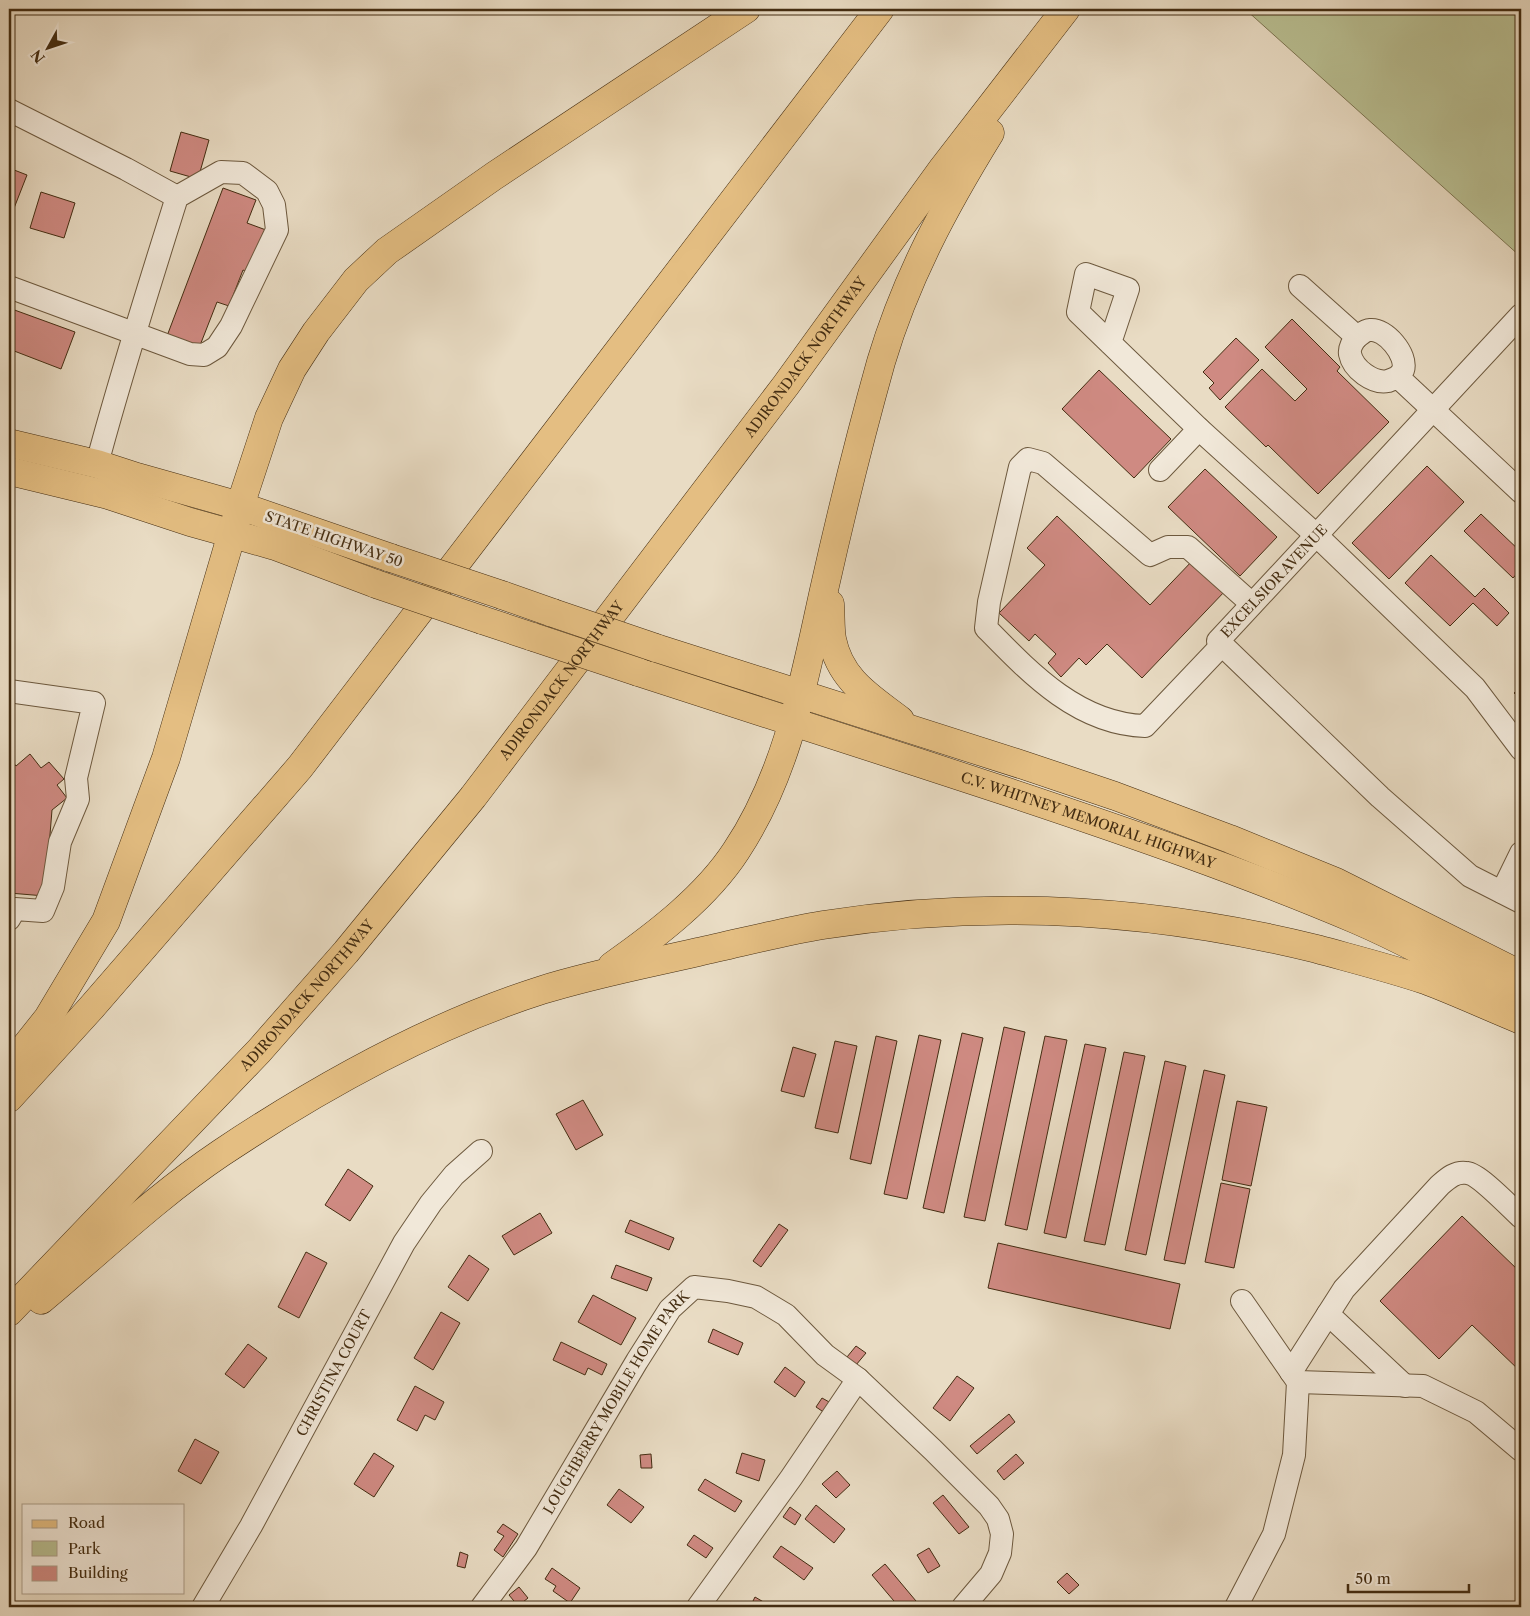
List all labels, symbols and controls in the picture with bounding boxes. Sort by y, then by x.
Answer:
north arrow [22,22,72,72]
text: N [27,46,49,67]
street label: ADIRONDACK NORTHWAY [740,272,871,442]
street label: STATE HIGHWAY 50 [263,507,405,571]
street label: EXCELSIOR AVENUE [1217,521,1331,641]
street label: ADIRONDACK NORTHWAY [495,597,628,764]
street label: C.V. WHITNEY MEMORIAL HIGHWAY [959,768,1219,873]
street label: ADIRONDACK NORTHWAY [235,915,379,1075]
street label: LOUGHBERRY MOBILE HOME PARK [539,1286,694,1517]
street label: CHRISTINA COURT [292,1306,375,1439]
legend [22,1504,185,1594]
text: Road [68,1513,105,1532]
text: Park [68,1539,102,1558]
scale bar [1348,1561,1469,1593]
text: Building [68,1563,128,1582]
text: 50 m [1355,1569,1391,1588]

